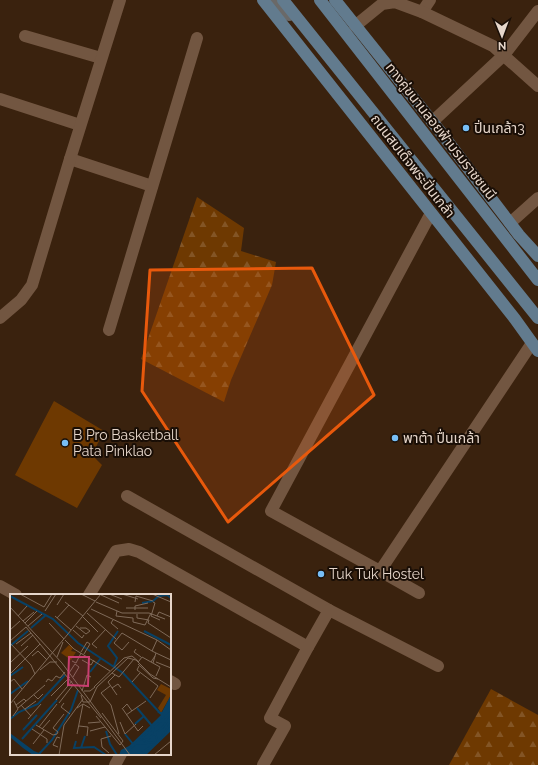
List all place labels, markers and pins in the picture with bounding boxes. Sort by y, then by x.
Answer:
place label: ปิ่นเกล้า3 [473,119,525,136]
marker: ปิ่นเกล้า3 [461,123,471,133]
place label: B Pro Basketball Pata Pinklao [73,427,179,459]
place label: พาต้า ปื่นเกล้า [403,428,480,446]
marker: พาต้า ปื่นเกล้า [390,433,400,443]
marker: B Pro Basketball Pata Pinklao [60,438,70,448]
place label: Tuk Tuk Hostel [329,566,424,582]
marker: Tuk Tuk Hostel [316,569,326,579]

